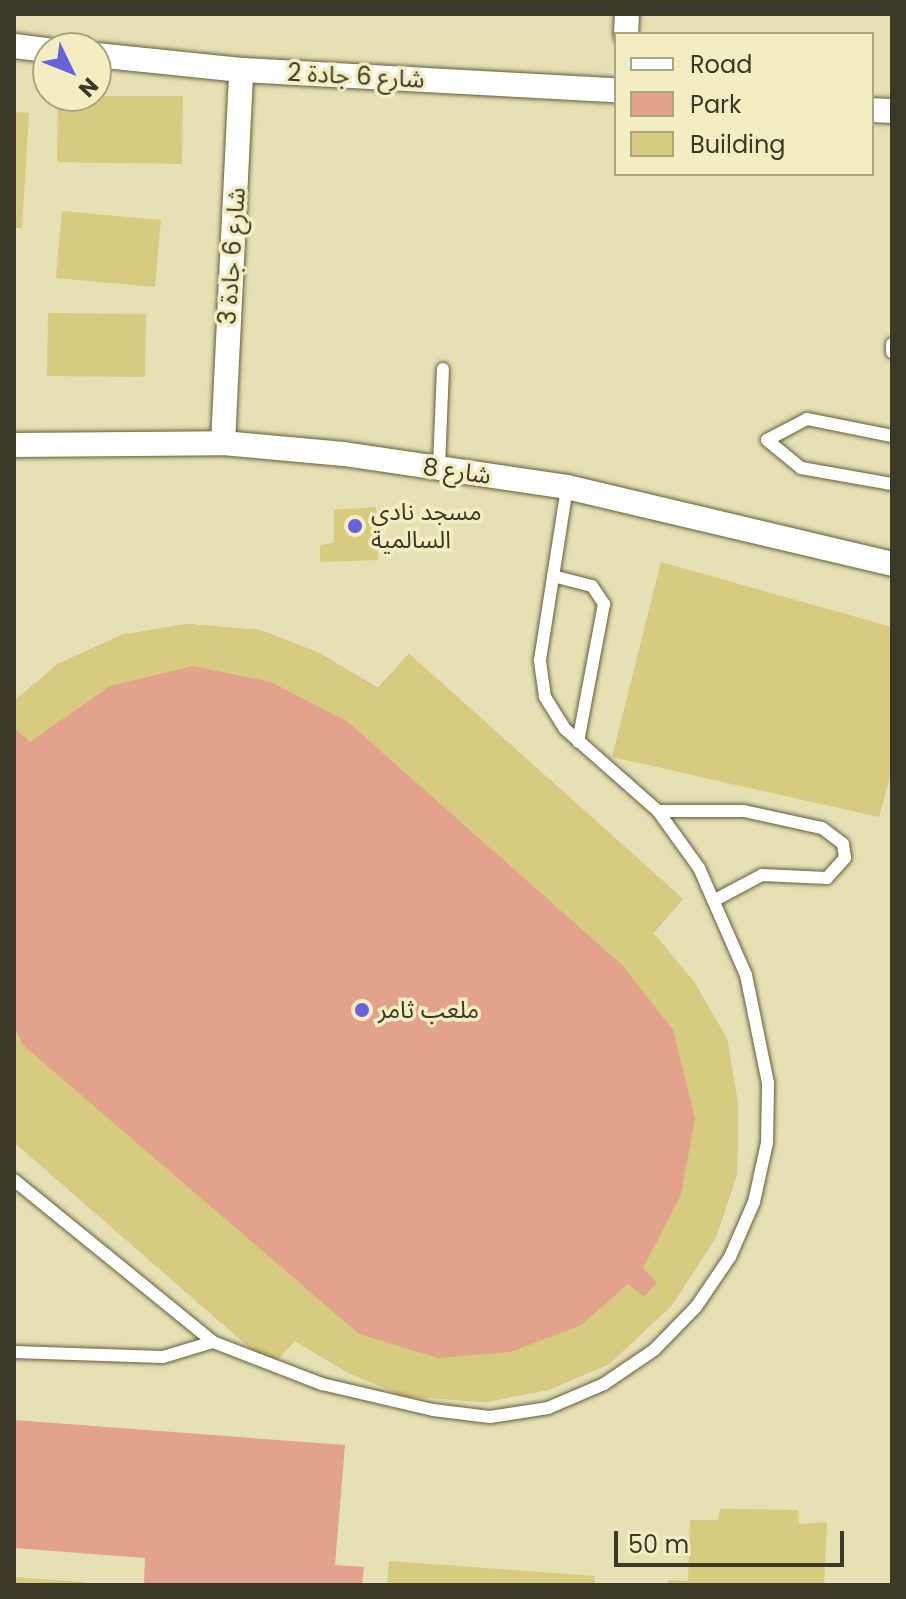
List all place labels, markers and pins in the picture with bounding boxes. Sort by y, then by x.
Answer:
place label: مسجد نادي السالمية [371,498,482,554]
marker: مسجد نادي السالمية [346,517,364,535]
place label: ملعب ثامر [378,996,479,1024]
marker: ملعب ثامر [353,1001,371,1019]

